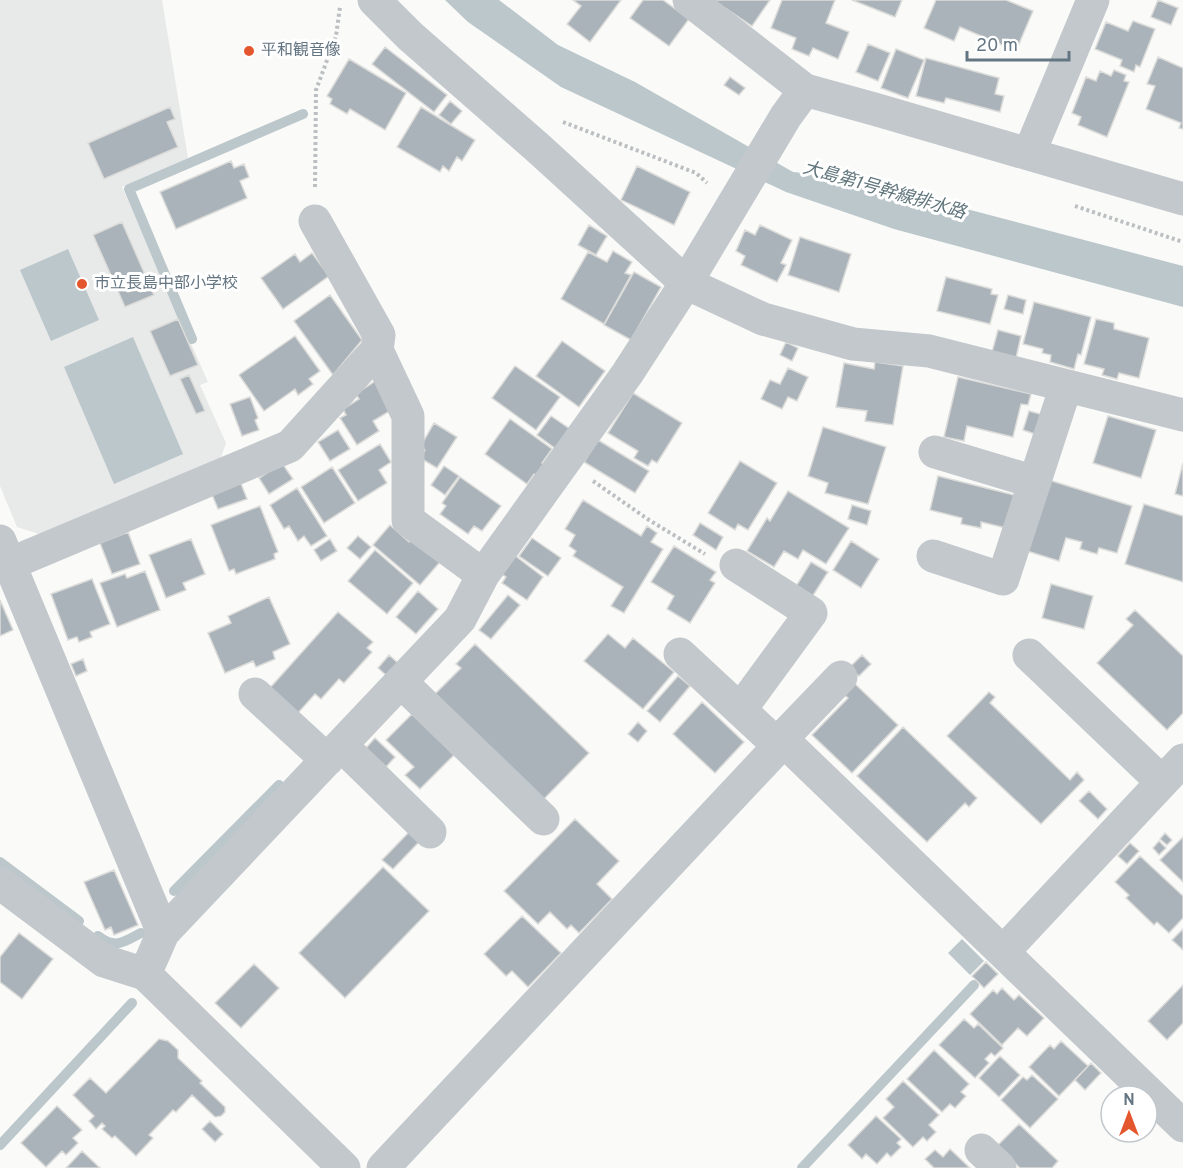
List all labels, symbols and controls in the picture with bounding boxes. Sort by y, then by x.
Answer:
scale bar [967,24,1069,62]
text: 20 m [976,35,1018,58]
place label: 平和観音像 [261,41,341,61]
marker: 平和観音像 [242,44,256,58]
water label: 大島第1号幹線排水路 [800,157,970,226]
place label: 市立長島中部小学校 [94,274,238,294]
marker: 市立長島中部小学校 [75,277,89,291]
north arrow [1099,1084,1159,1144]
text: N [1123,1091,1135,1111]

